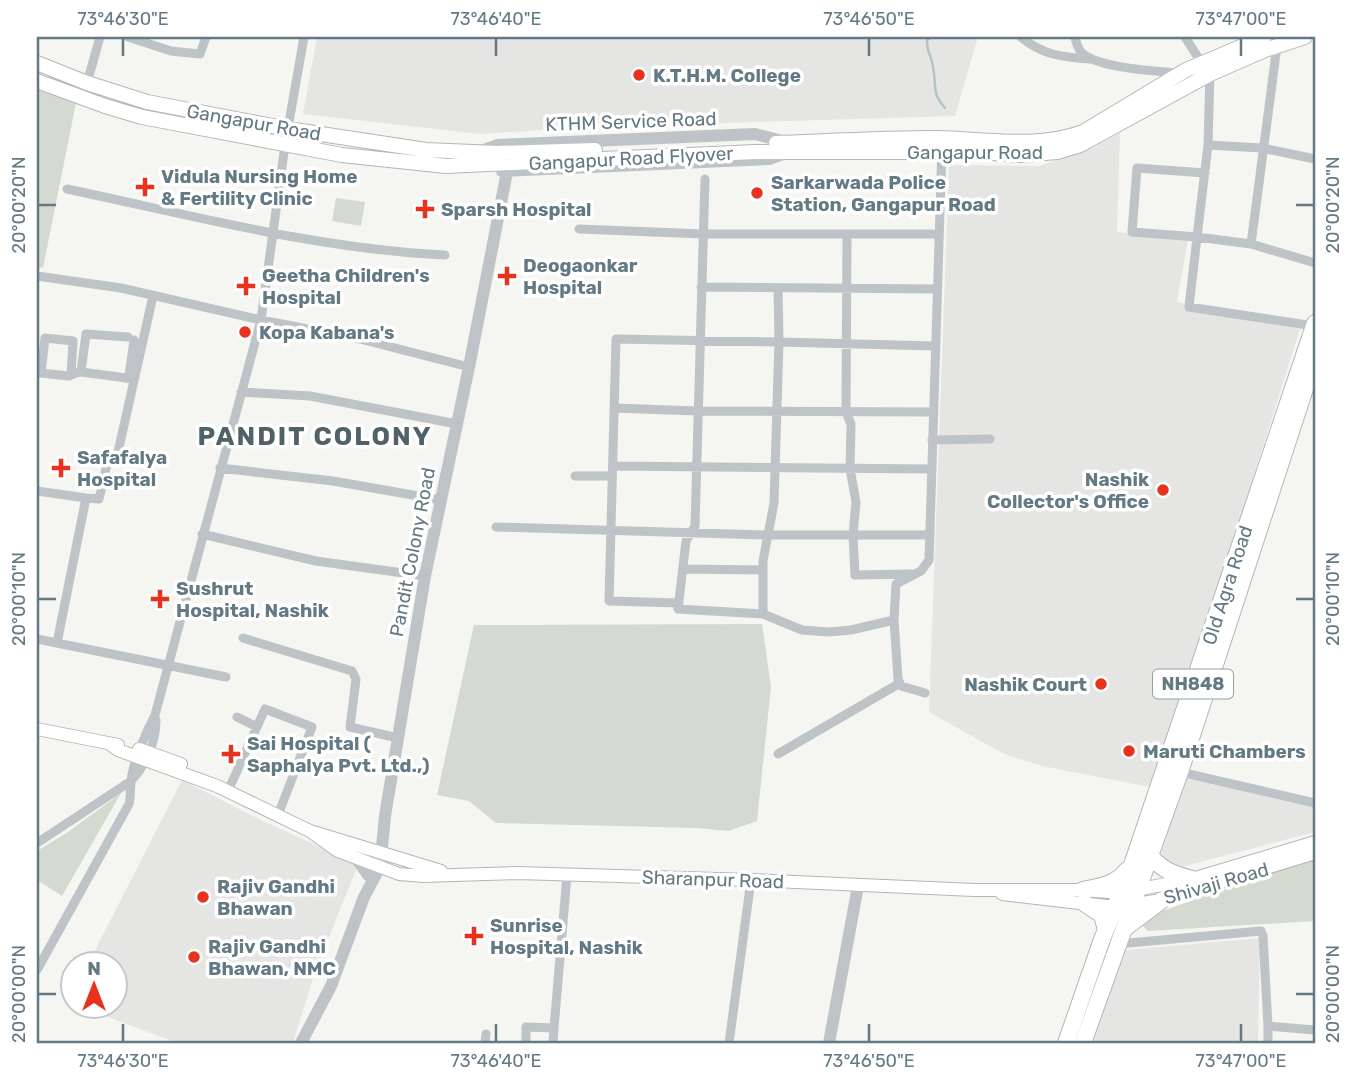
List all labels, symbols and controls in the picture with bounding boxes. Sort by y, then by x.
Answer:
text: 73°46'30"E [77,8,169,30]
text: 73°46'40"E [451,8,541,30]
text: 73°46'50"E [823,8,915,30]
text: 73°47'00"E [1196,8,1286,30]
place label: K.T.H.M. College [653,64,801,87]
marker: K.T.H.M. College [631,67,647,83]
street label: Gangapur Road [185,99,323,146]
street label: KTHM Service Road [545,107,717,136]
street label: Gangapur Road [907,141,1043,164]
street label: Gangapur Road Flyover [528,142,735,175]
text: 20°00'20"N [8,156,30,254]
text: 20°00'20"N [1322,156,1344,254]
place label: Vidula Nursing Home & Fertility Clinic [161,165,357,210]
place label: Sarkarwada Police Station, Gangapur Road [771,171,996,216]
marker: Vidula Nursing Home & Fertility Clinic [135,177,155,197]
marker: Sarkarwada Police Station, Gangapur Road [749,185,765,201]
place label: Sparsh Hospital [441,198,592,221]
marker: Sparsh Hospital [415,199,435,219]
place label: Deogaonkar Hospital [523,254,638,299]
place label: Geetha Children's Hospital [262,264,430,309]
marker: Deogaonkar Hospital [497,266,517,286]
marker: Geetha Children's Hospital [236,276,256,296]
place label: Kopa Kabana's [259,321,395,344]
marker: Kopa Kabana's [237,324,253,340]
district label: PANDIT COLONY [198,421,432,452]
place label: Safafalya Hospital [77,446,167,491]
marker: Safafalya Hospital [51,458,71,478]
street label: Pandit Colony Road [385,465,440,639]
place label: Nashik Collector's Office [987,468,1149,513]
marker: Nashik Collector's Office [1155,482,1171,498]
street label: Old Agra Road [1197,523,1258,648]
text: 20°00'10"N [8,552,30,646]
text: 20°00'10"N [1322,552,1344,646]
place label: Sushrut Hospital, Nashik [176,577,329,622]
marker: Sushrut Hospital, Nashik [150,589,170,609]
road number: NH848 [1153,670,1233,698]
place label: Nashik Court [964,673,1087,696]
marker: Nashik Court [1093,676,1109,692]
place label: Sai Hospital ( Saphalya Pvt. Ltd.,) [247,732,430,777]
place label: Maruti Chambers [1143,740,1306,763]
marker: Maruti Chambers [1121,743,1137,759]
marker: Sai Hospital ( Saphalya Pvt. Ltd.,) [221,744,241,764]
street label: Shivaji Road [1161,858,1271,909]
street label: Sharanpur Road [642,866,784,893]
place label: Rajiv Gandhi Bhawan [217,875,335,920]
marker: Rajiv Gandhi Bhawan [195,889,211,905]
place label: Sunrise Hospital, Nashik [490,914,643,959]
marker: Sunrise Hospital, Nashik [464,926,484,946]
place label: Rajiv Gandhi Bhawan, NMC [208,935,336,980]
text: 20°00'00"N [8,945,30,1043]
text: 20°00'00"N [1322,945,1344,1043]
marker: Rajiv Gandhi Bhawan, NMC [186,949,202,965]
north arrow [60,950,130,1020]
text: N [87,957,101,980]
text: 73°46'30"E [77,1050,169,1072]
text: 73°46'40"E [451,1050,541,1072]
text: 73°46'50"E [823,1050,915,1072]
text: 73°47'00"E [1196,1050,1286,1072]

